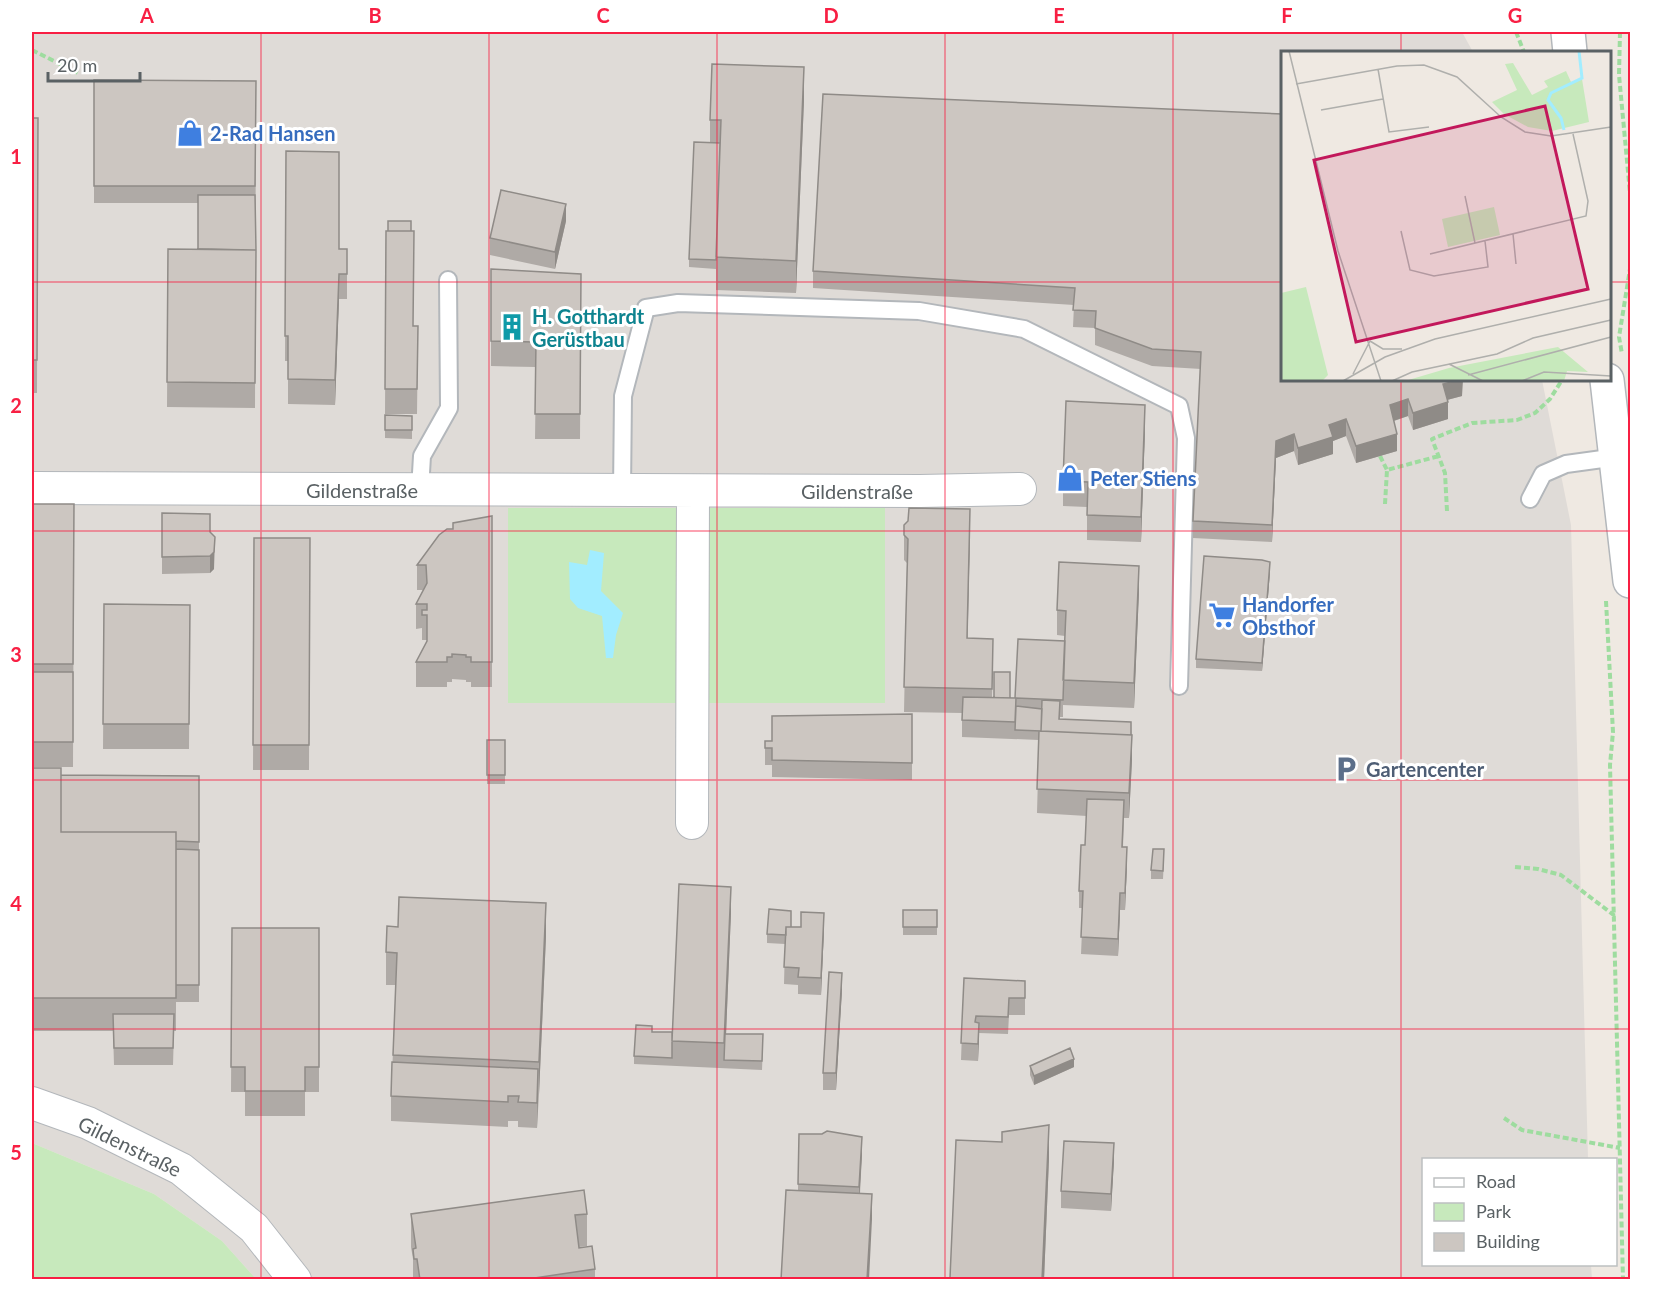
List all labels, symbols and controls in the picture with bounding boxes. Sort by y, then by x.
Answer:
text: A [139,3,154,27]
text: B [368,3,382,27]
text: C [596,3,610,27]
text: D [823,3,839,27]
text: E [1053,3,1065,27]
text: F [1281,3,1293,27]
text: G [1508,3,1522,27]
scale bar [48,45,140,83]
inset map [1281,51,1611,381]
text: 20 m [57,54,97,76]
shop icon: 2-Rad Hansen [175,118,205,148]
place label: 2-Rad Hansen [210,121,335,145]
text: 1 [10,144,22,168]
place label: H. Gotthardt Gerüstbau [532,304,645,351]
building icon: H. Gotthardt Gerüstbau [497,312,527,342]
text: 2 [10,393,22,417]
shop icon: Peter Stiens [1055,463,1085,493]
place label: Peter Stiens [1090,466,1197,490]
street label: Gildenstraße [306,478,418,502]
street label: Gildenstraße [801,479,913,503]
place label: Handorfer Obsthof [1242,592,1334,639]
supermarket icon: Handorfer Obsthof [1207,600,1237,630]
text: 3 [10,642,22,666]
parking icon: Gartencenter [1331,754,1361,784]
place label: Gartencenter [1366,757,1485,781]
text: 4 [10,891,22,915]
street label: Gildenstraße [74,1111,186,1181]
text: 5 [10,1140,22,1164]
legend [1422,1158,1617,1266]
text: Road [1476,1170,1516,1192]
text: Park [1476,1200,1512,1222]
text: Building [1476,1230,1540,1252]

